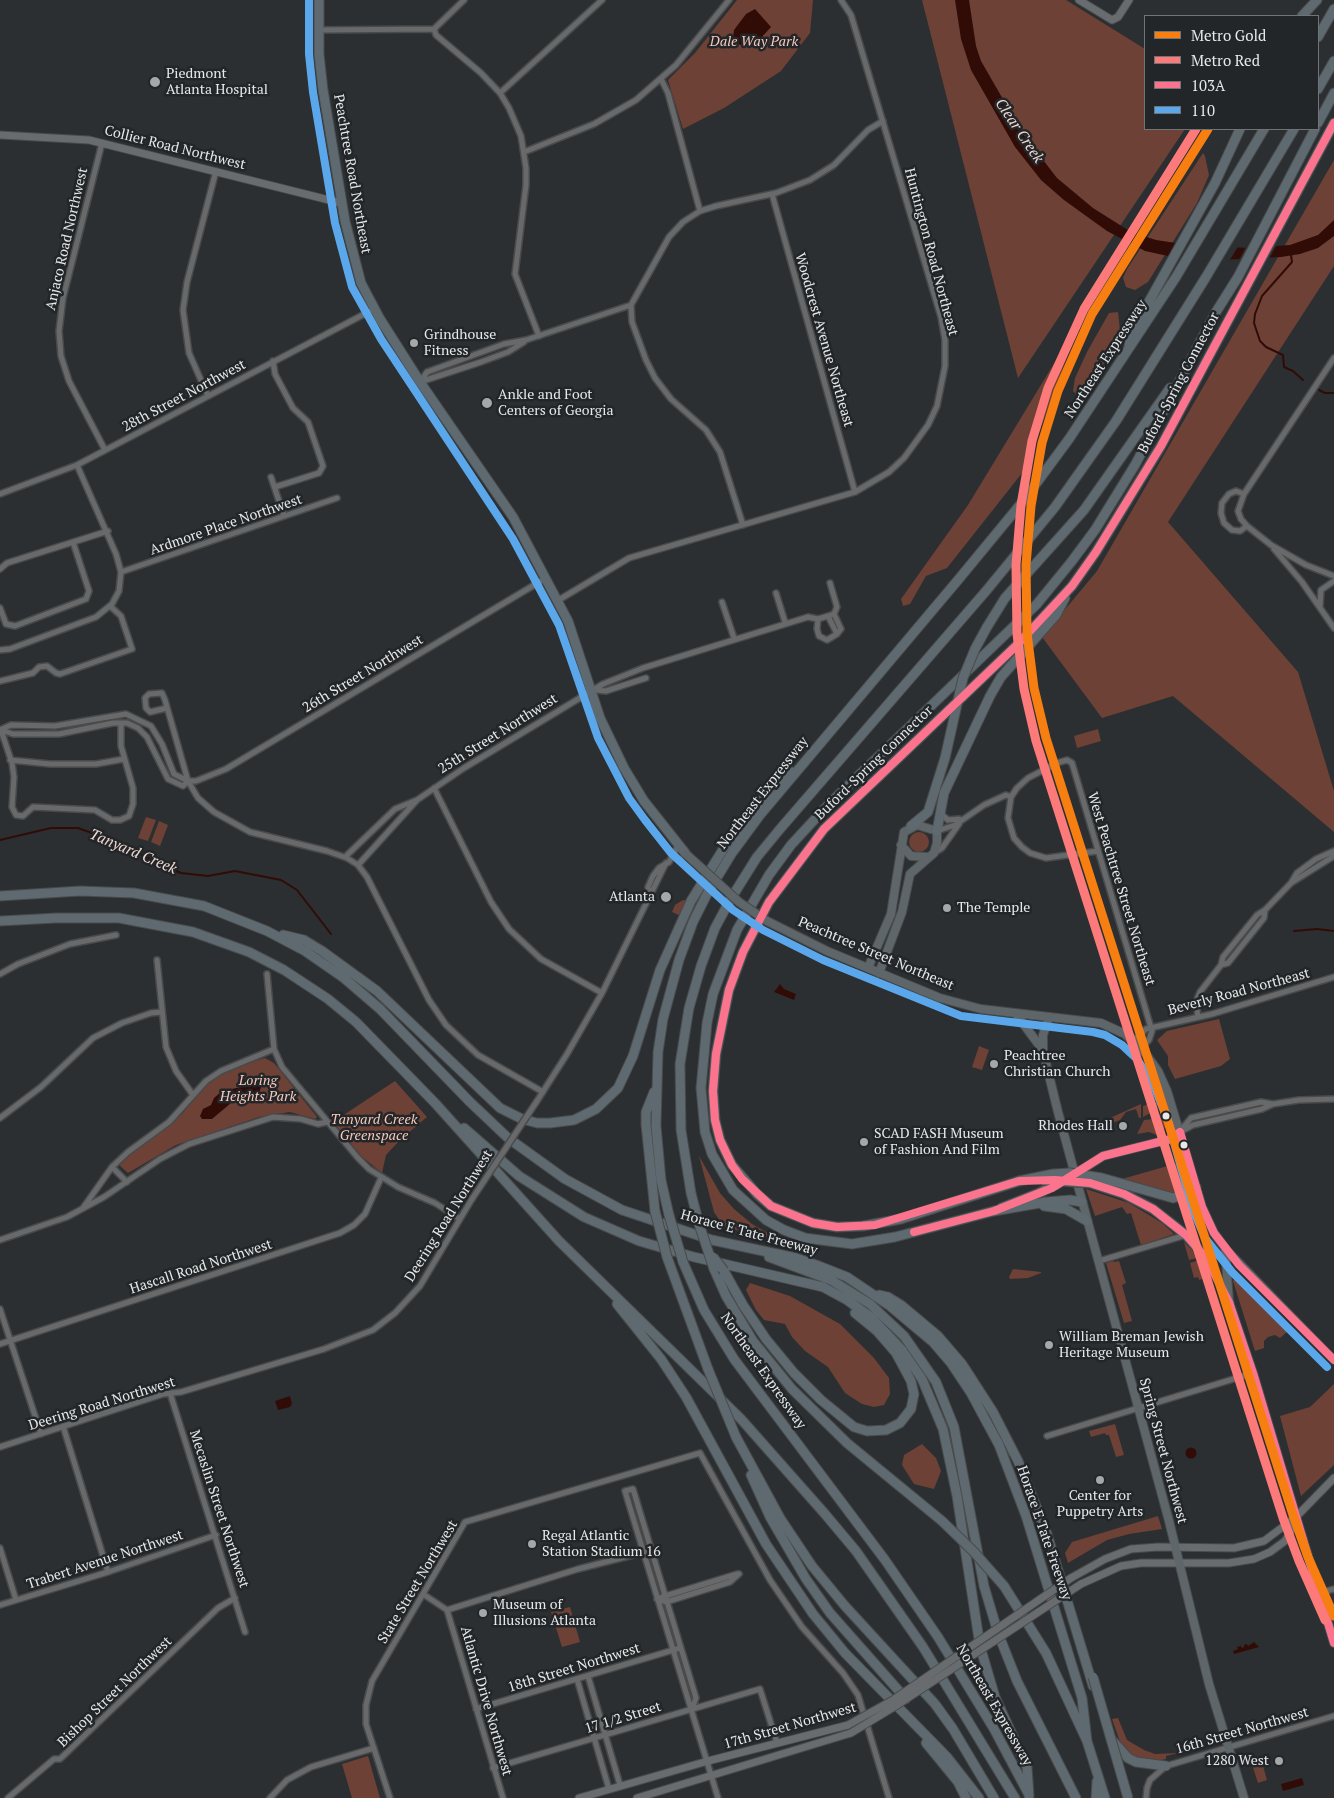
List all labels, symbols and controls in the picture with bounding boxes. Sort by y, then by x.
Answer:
legend [1144,15,1319,130]
text: Metro Gold [1191,25,1266,45]
park label: Dale Way Park [710,34,798,50]
text: Metro Red [1191,50,1260,70]
place label: Piedmont Atlanta Hospital [166,66,268,98]
marker: Piedmont Atlanta Hospital [148,75,162,89]
text: 103A [1191,75,1225,95]
street label: Peachtree Road Northeast [330,93,374,255]
water label: Clear Creek [991,95,1047,167]
text: 110 [1191,100,1215,120]
street label: Collier Road Northwest [103,122,247,174]
street label: Anjaco Road Northwest [42,166,92,312]
street label: Huntington Road Northeast [900,166,962,338]
street label: Woodcrest Avenue Northeast [791,251,857,429]
street label: Northeast Expressway [1061,297,1151,421]
street label: Buford-Spring Connector [1135,310,1223,456]
place label: Grindhouse Fitness [424,327,496,360]
marker: Grindhouse Fitness [408,337,420,349]
street label: 28th Street Northwest [119,356,249,436]
place label: Ankle and Foot Centers of Georgia [498,387,613,420]
marker: Ankle and Foot Centers of Georgia [480,396,494,410]
street label: Ardmore Place Northwest [148,491,304,559]
street label: 26th Street Northwest [300,631,426,717]
street label: 25th Street Northwest [435,690,561,778]
street label: Buford-Spring Connector [812,702,936,824]
street label: Northeast Expressway [714,734,812,852]
street label: West Peachtree Street Northeast [1083,790,1159,988]
water label: Tanyard Creek [87,826,179,878]
place label: Atlanta [609,889,655,905]
marker: Atlanta [659,890,673,904]
place label: The Temple [957,900,1030,916]
marker: The Temple [941,902,953,914]
street label: Peachtree Street Northeast [796,913,956,995]
street label: Beverly Road Northeast [1166,965,1312,1019]
place label: Peachtree Christian Church [1004,1048,1110,1080]
marker: Peachtree Christian Church [988,1058,1000,1070]
park label: Loring Heights Park [220,1073,296,1106]
unlabelled marker [1161,1111,1171,1121]
park label: Tanyard Creek Greenspace [331,1112,417,1144]
place label: Rhodes Hall [1038,1118,1113,1134]
marker: Rhodes Hall [1117,1120,1129,1132]
place label: SCAD FASH Museum of Fashion And Film [874,1126,1004,1158]
marker: SCAD FASH Museum of Fashion And Film [858,1136,870,1148]
unlabelled marker [1179,1140,1189,1150]
street label: Deering Road Northwest [401,1147,497,1285]
street label: Horace E Tate Freeway [679,1207,819,1259]
street label: Hascall Road Northwest [128,1236,274,1298]
street label: Northeast Expressway [717,1310,809,1432]
place label: William Breman Jewish Heritage Museum [1059,1329,1204,1361]
marker: William Breman Jewish Heritage Museum [1043,1339,1055,1351]
street label: Deering Road Northwest [27,1374,177,1434]
street label: Spring Street Northwest [1135,1376,1191,1526]
street label: Mecaslin Street Northwest [186,1428,252,1590]
street label: Horace E Tate Freeway [1013,1464,1075,1602]
marker: Center for Puppetry Arts [1094,1474,1106,1486]
place label: Center for Puppetry Arts [1057,1488,1143,1520]
street label: State Street Northwest [374,1517,462,1647]
street label: Trabert Avenue Northwest [25,1527,185,1593]
place label: Regal Atlantic Station Stadium 16 [542,1528,661,1560]
marker: Regal Atlantic Station Stadium 16 [526,1538,538,1550]
place label: Museum of Illusions Atlanta [493,1597,596,1630]
marker: Museum of Illusions Atlanta [477,1607,489,1619]
street label: Atlantic Drive Northwest [457,1624,515,1778]
street label: Bishop Street Northwest [54,1633,176,1751]
street label: 18th Street Northwest [506,1640,642,1696]
street label: Northeast Expressway [952,1641,1036,1769]
street label: 17 1/2 Street [583,1698,663,1738]
street label: 17th Street Northwest [722,1699,858,1753]
street label: 16th Street Northwest [1174,1704,1310,1758]
place label: 1280 West [1205,1753,1269,1769]
marker: 1280 West [1273,1755,1285,1767]

